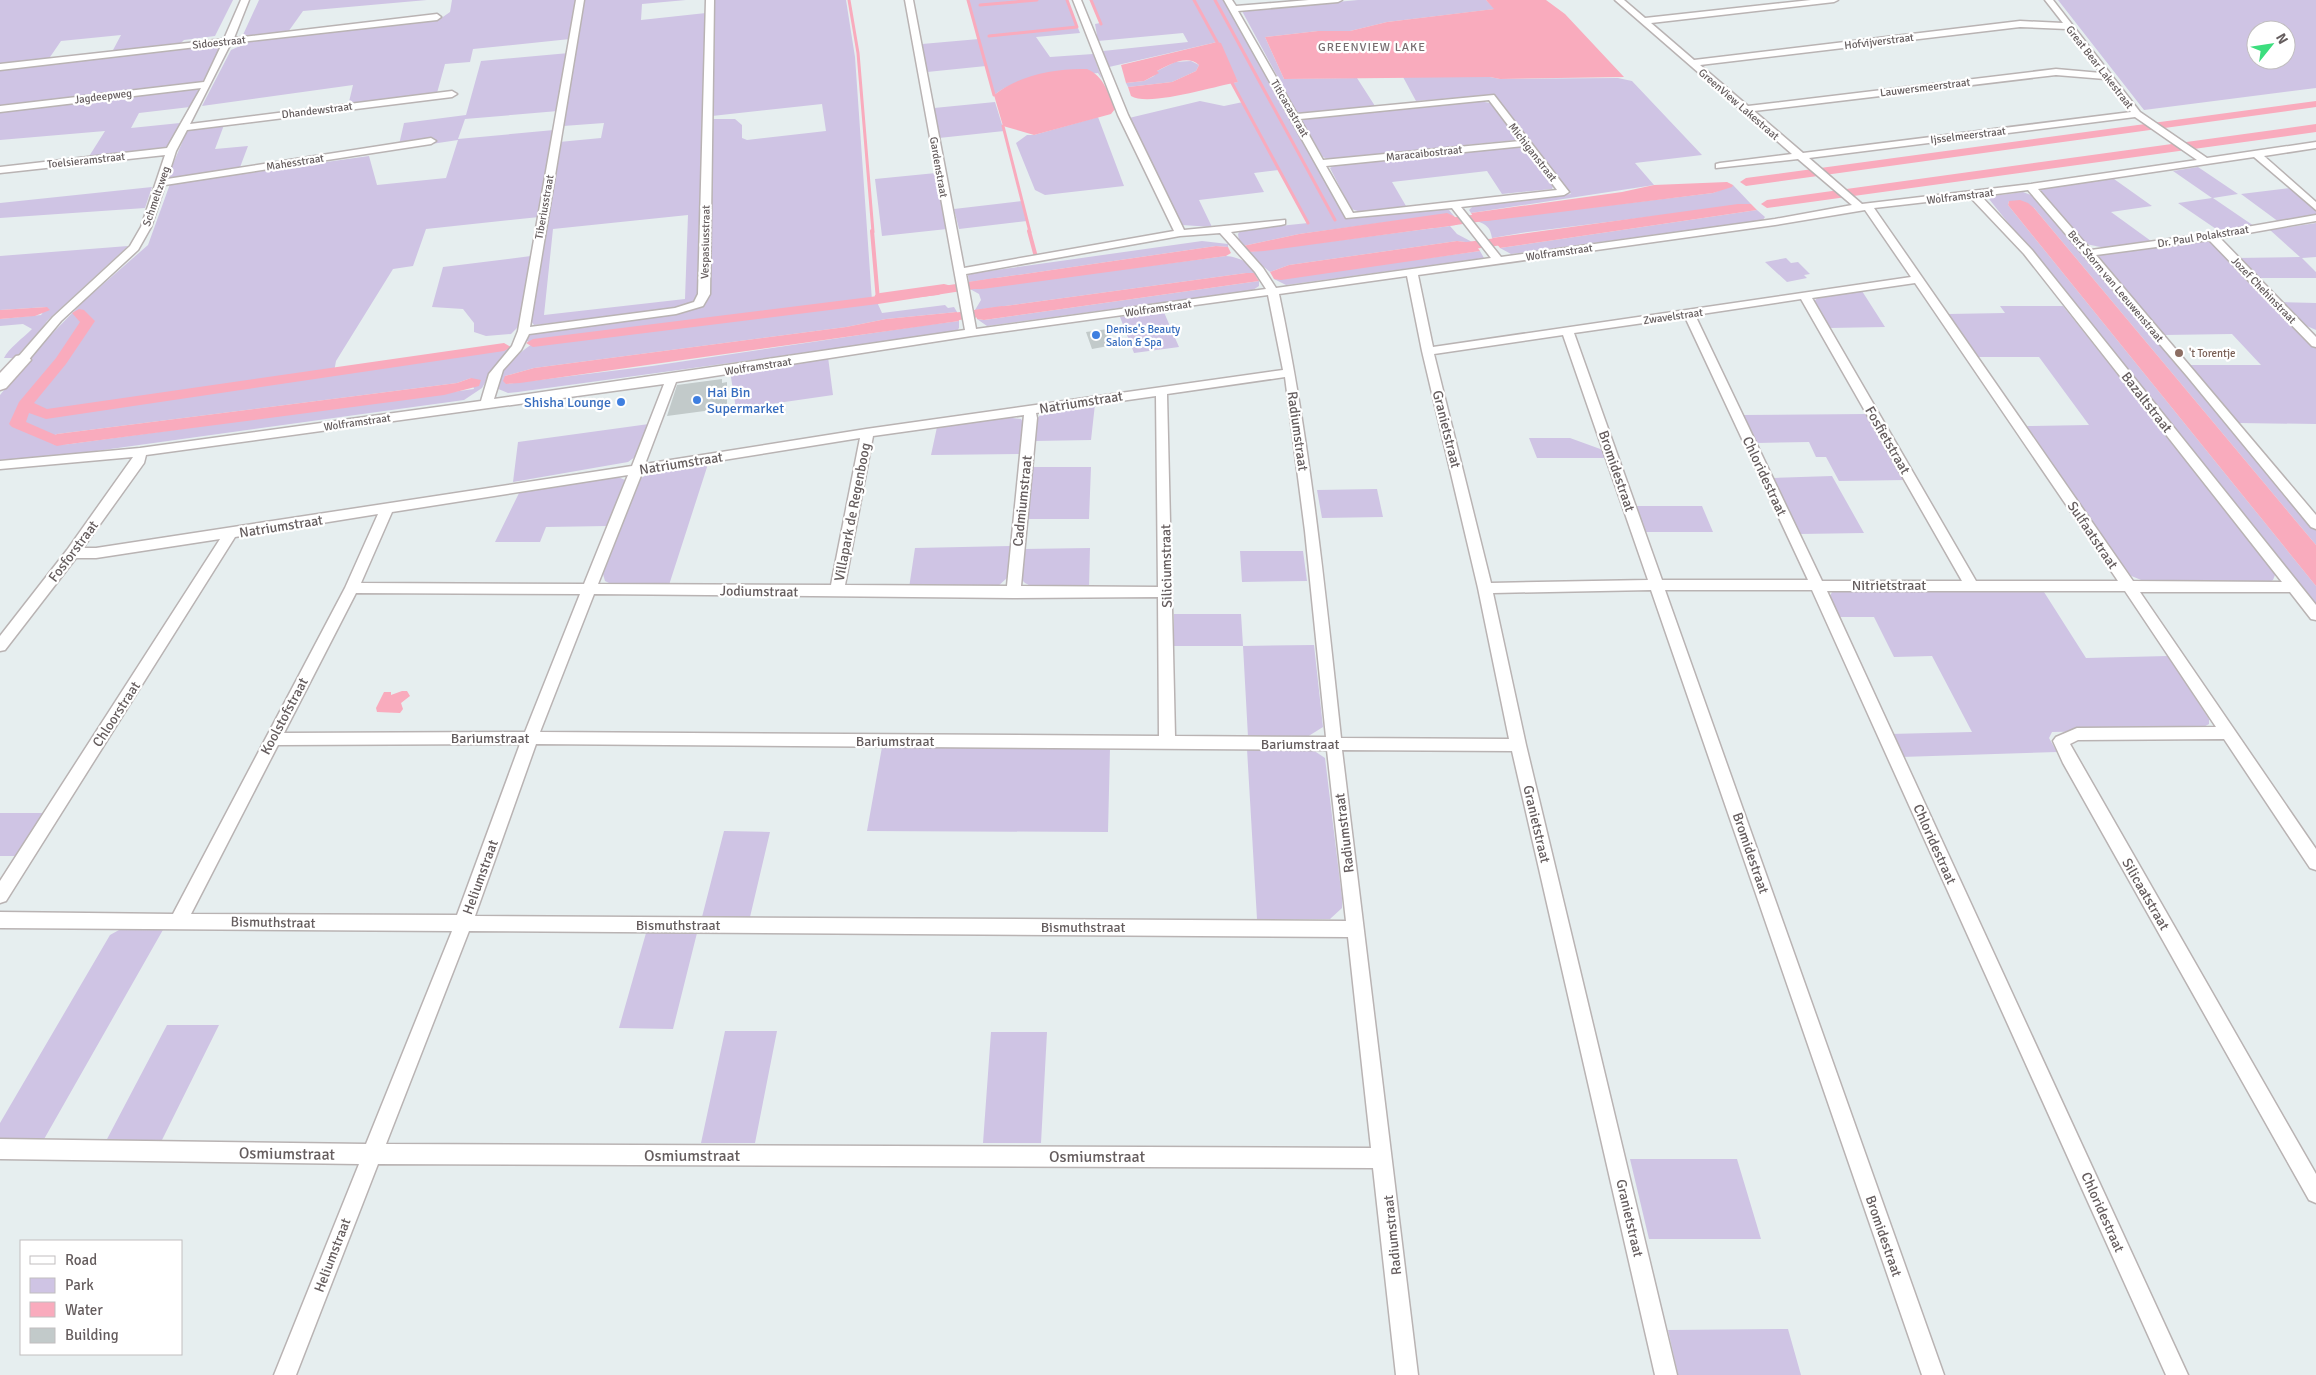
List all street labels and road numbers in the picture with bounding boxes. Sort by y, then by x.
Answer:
street label: Great Bear Lakestraat [2063,23,2136,112]
street label: Hofvijverstraat [1844,31,1915,52]
street label: Sidoestraat [192,33,247,52]
street label: GreenView Lakestraat [1696,66,1782,143]
street label: Lauwersmeerstraat [1879,75,1971,99]
street label: Titicacastraat [1268,77,1311,139]
street label: Jagdeepweg [74,87,133,106]
street label: Dhandewstraat [281,100,353,121]
street label: Michiganstraat [1506,120,1560,184]
street label: Ijsselmeerstraat [1930,124,2007,147]
street label: Gardenstraat [927,136,950,199]
street label: Maracaibostraat [1385,143,1463,164]
street label: Toelsieramstraat [47,150,126,171]
street label: Mahesstraat [265,151,325,173]
street label: Schmeltzweg [140,164,173,228]
street label: Tiberiusstraat [532,174,557,240]
street label: Wolframstraat [1926,186,1994,207]
street label: Vespasiusstraat [698,205,713,279]
street label: Dr. Paul Polakstraat [2156,223,2250,250]
street label: Bert Storm van Leeuwenstraat [2065,228,2166,345]
street label: Wolframstraat [1525,241,1594,264]
street label: Jozef Chehinstraat [2229,254,2299,326]
street label: Wolframstraat [1124,297,1193,320]
street label: Zwavelstraat [1642,306,1704,327]
street label: Wolframstraat [724,355,793,378]
street label: Bazaltstraat [2118,368,2176,436]
street label: Natriumstraat [1038,387,1124,417]
street label: Granietstraat [1429,388,1464,470]
street label: Radiumstraat [1283,390,1312,472]
street label: Fosfietstraat [1861,403,1914,477]
street label: Wolframstraat [323,411,392,434]
street label: Bromidestraat [1595,428,1638,514]
street label: Chloridestraat [1739,434,1790,519]
street label: Villapark de Regenboog [831,441,874,583]
street label: Natriumstraat [638,448,724,478]
street label: Cadmiumstraat [1009,455,1036,547]
street label: Sulfaatstraat [2064,498,2122,572]
street label: Natriumstraat [238,511,324,541]
street label: Fosforstraat [45,517,102,585]
street label: Siliciumstraat [1157,524,1176,608]
street label: Nitrietstraat [1852,577,1926,594]
street label: Jodiumstraat [720,582,799,601]
street label: Koolstofstraat [257,675,312,758]
street label: Chloorstraat [89,678,144,750]
street label: Bariumstraat [451,730,529,747]
street label: Bariumstraat [856,733,934,750]
street label: Bariumstraat [1261,736,1339,753]
street label: Granietstraat [1519,783,1554,865]
street label: Radiumstraat [1331,792,1358,874]
street label: Chloridestraat [1909,801,1960,887]
street label: Bromidestraat [1729,810,1772,896]
street label: Heliumstraat [459,837,502,917]
street label: Silicaatstraat [2118,855,2173,933]
street label: Bismuthstraat [230,913,316,932]
street label: Bismuthstraat [636,917,720,934]
street label: Bismuthstraat [1041,919,1125,936]
street label: Osmiumstraat [239,1143,336,1165]
street label: Osmiumstraat [644,1146,740,1166]
street label: Osmiumstraat [1049,1147,1145,1167]
street label: Chloridestraat [2077,1169,2128,1255]
street label: Granietstraat [1612,1177,1647,1259]
street label: Bromidestraat [1862,1193,1905,1279]
street label: Radiumstraat [1380,1194,1405,1276]
street label: Heliumstraat [311,1216,354,1295]

